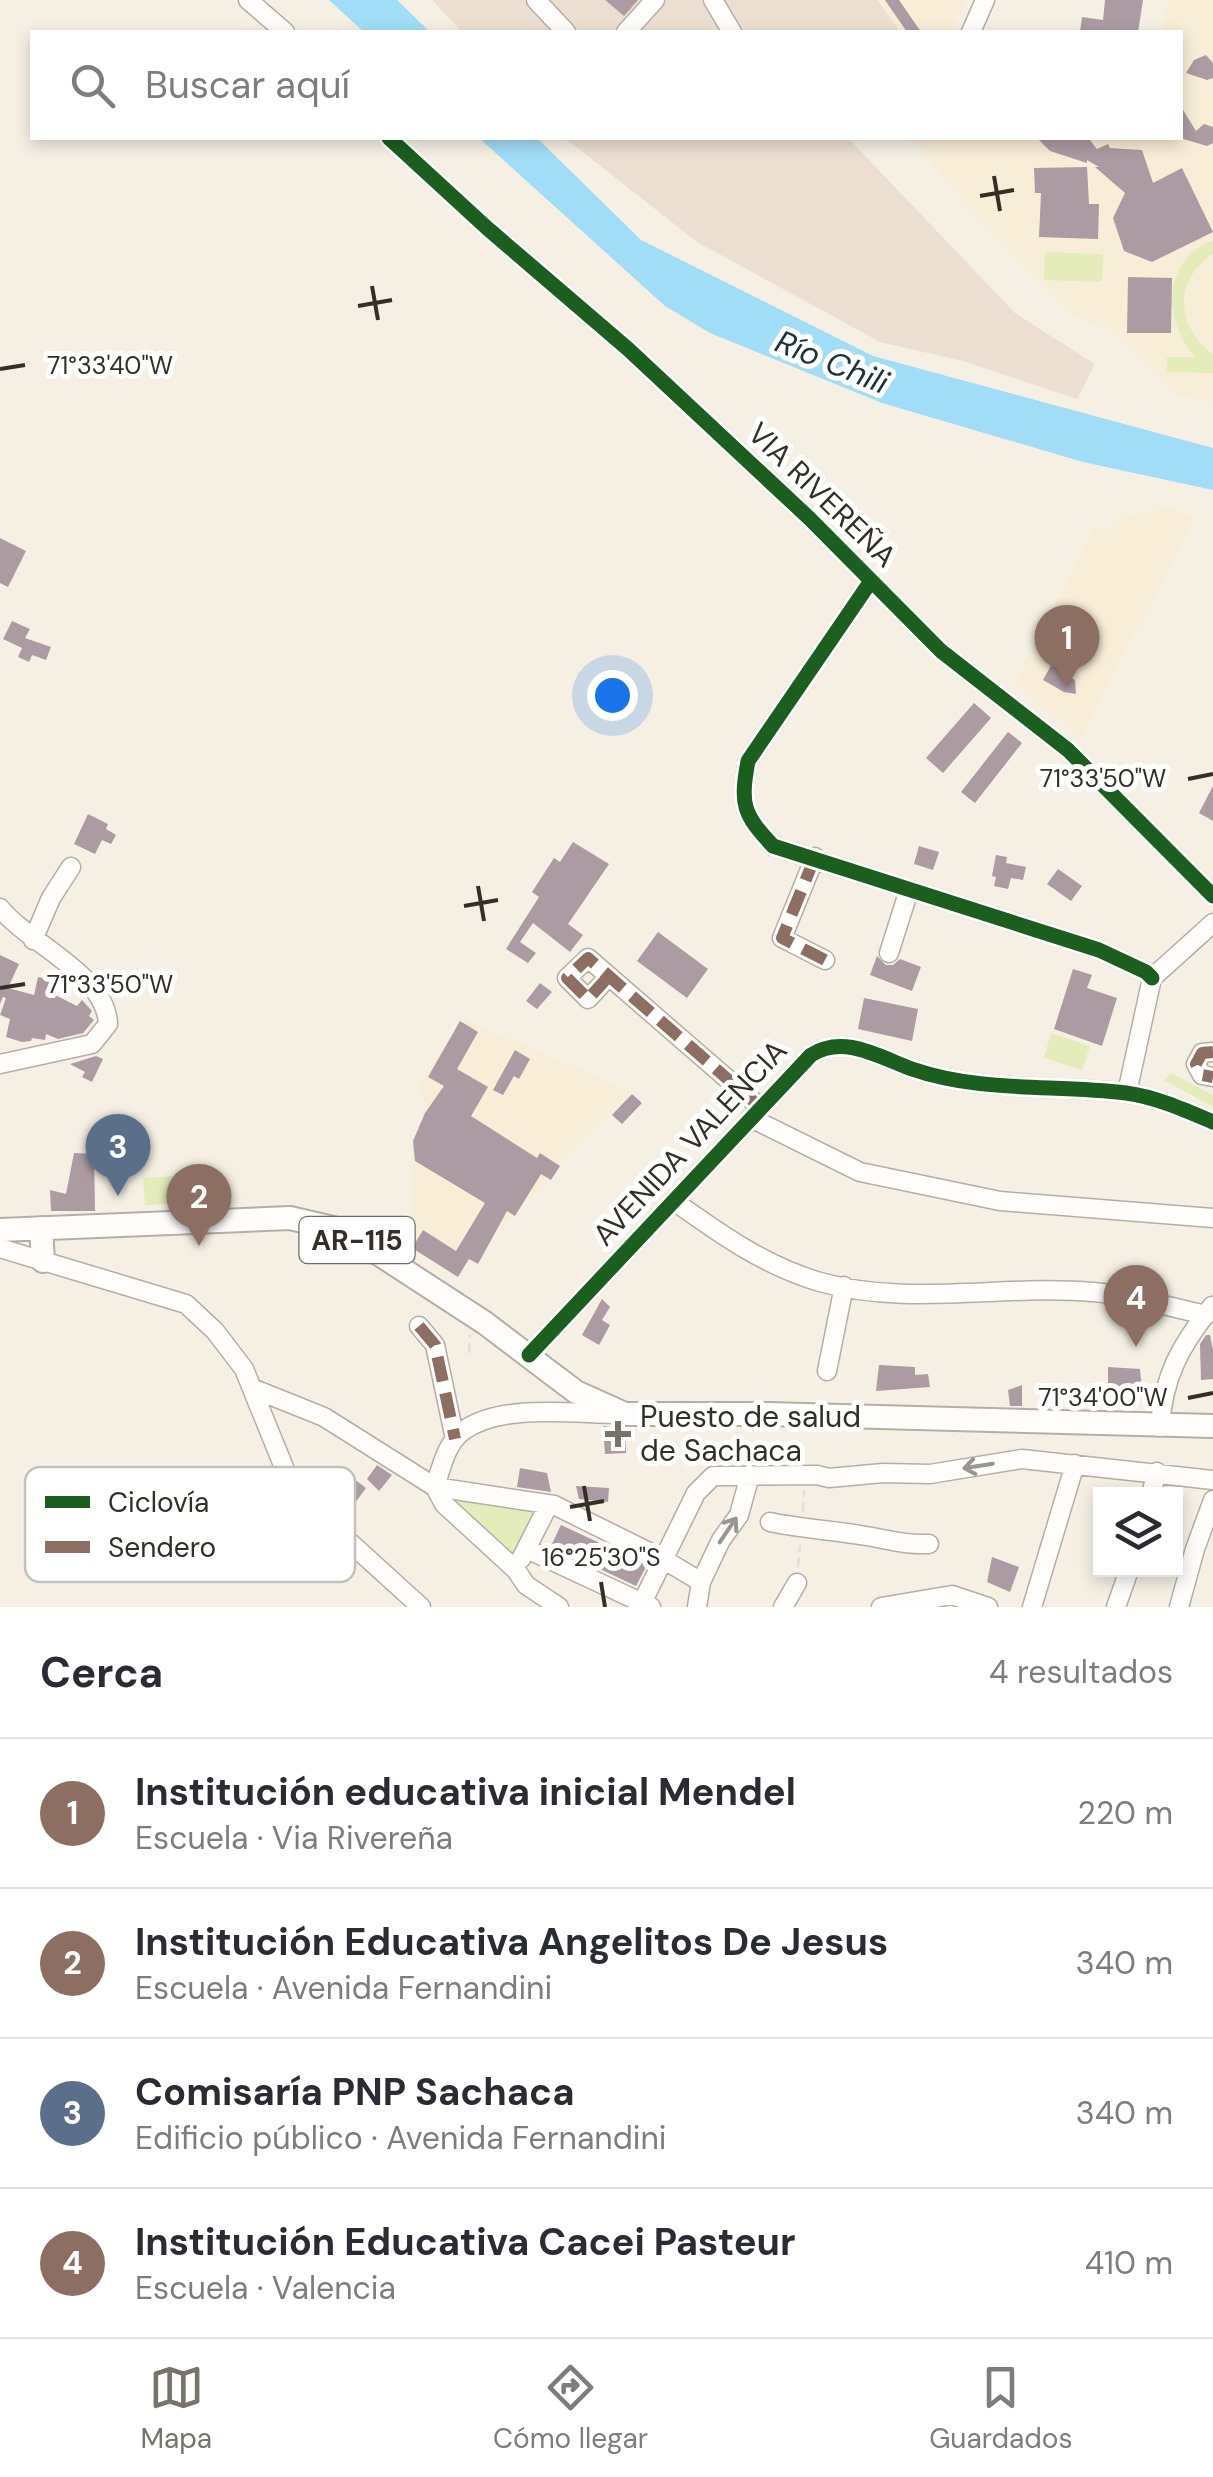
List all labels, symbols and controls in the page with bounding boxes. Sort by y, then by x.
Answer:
search box [30,30,1183,140]
icon: search [65,58,120,113]
text: Buscar aquí [145,60,350,110]
water label: Río Chili [769,320,896,404]
text: 71°33'40"W [47,349,173,382]
street label: VIA RIVEREÑA [740,414,905,575]
pin: 1 [1034,604,1100,687]
your location [587,670,638,721]
text: 71°33'50"W [1040,762,1166,795]
text: 71°33'50"W [47,968,173,1001]
street label: AVENIDA VALENCIA [584,1031,795,1254]
pin: 3 [86,1114,150,1196]
pin: 2 [166,1164,232,1246]
road number: AR-115 [300,1217,414,1263]
pin: 4 [1104,1264,1168,1347]
text: 71°34'00"W [1038,1381,1168,1414]
place label: Puesto de salud de Sachaca [640,1397,861,1470]
marker: Puesto de salud de Sachaca [605,1421,631,1447]
one-way arrow [962,1457,995,1476]
legend [25,1467,355,1582]
text: Ciclovía [108,1484,209,1521]
map controls [1093,1487,1183,1577]
button: layers [1093,1487,1183,1577]
one-way arrow [718,1516,739,1544]
text: Sendero [108,1529,216,1566]
text: 16°25'30"S [542,1541,660,1574]
text: Cerca [40,1645,163,1700]
text: 4 resultados [989,1651,1173,1693]
text: Institución educativa inicial Mendel [135,1767,796,1817]
text: 1 [67,1792,78,1834]
text: 220 m [1078,1792,1173,1834]
text: Escuela · Via Rivereña [135,1817,453,1859]
text: Institución Educativa Angelitos De Jesus [135,1917,888,1967]
text: 2 [63,1942,82,1984]
text: 340 m [1076,1942,1173,1984]
text: Escuela · Avenida Fernandini [135,1967,552,2009]
text: Comisaría PNP Sachaca [135,2067,574,2117]
text: 3 [63,2092,82,2134]
text: 340 m [1076,2092,1173,2134]
text: Edificio público · Avenida Fernandini [135,2117,666,2159]
text: Institución Educativa Cacei Pasteur [135,2217,796,2267]
text: 4 [62,2242,83,2284]
text: 410 m [1085,2242,1173,2284]
text: Escuela · Valencia [135,2267,396,2309]
tab: Mapa [140,2360,212,2457]
tab: Cómo llegar [493,2360,648,2457]
tab: Guardados [929,2360,1072,2457]

